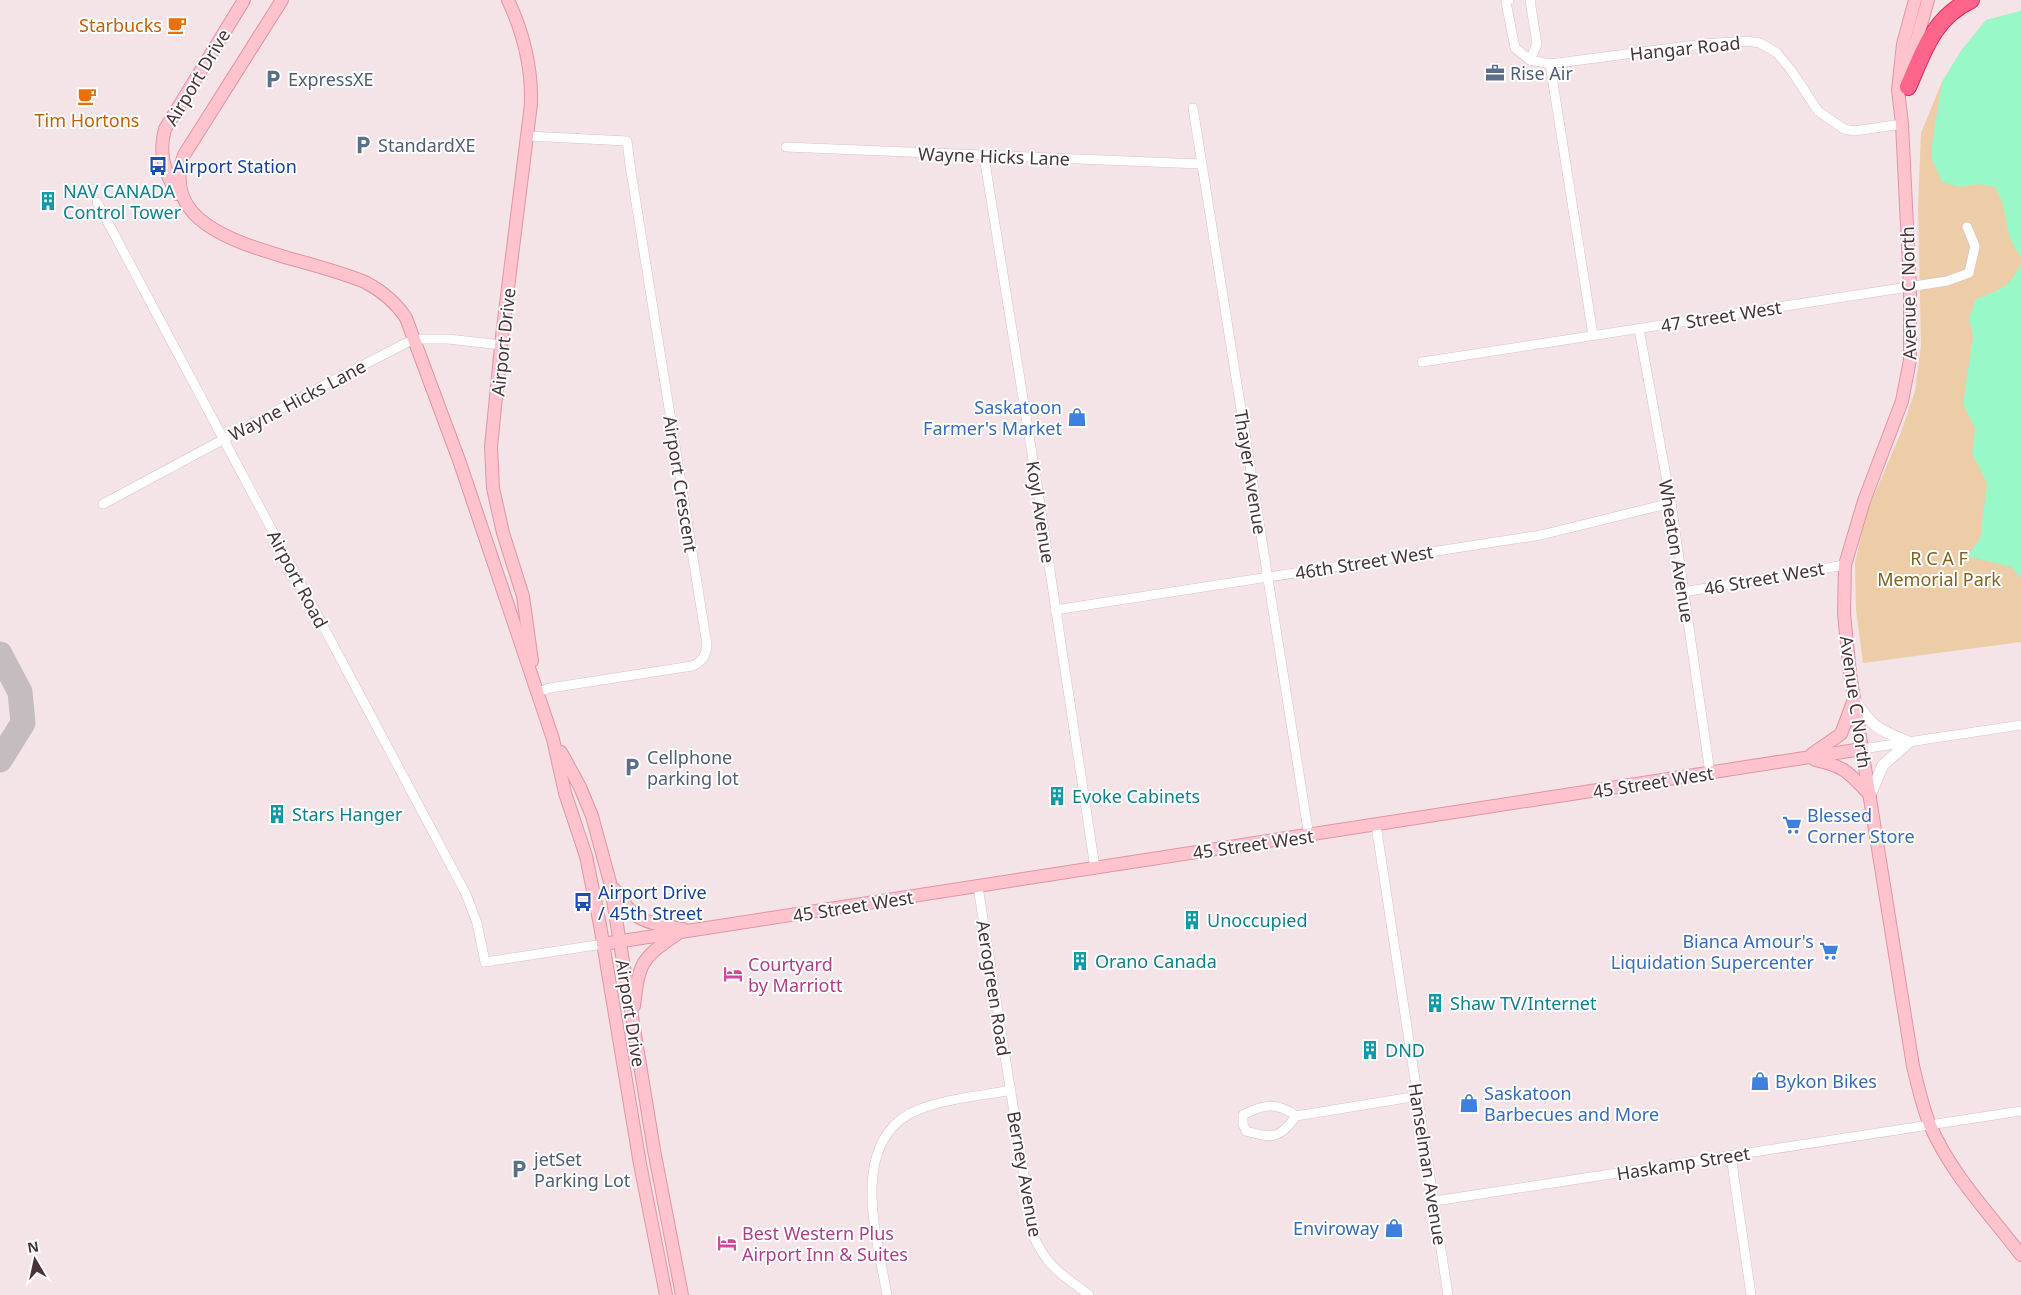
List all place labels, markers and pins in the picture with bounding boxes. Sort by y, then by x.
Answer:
place label: Starbucks [79,13,162,37]
cafe icon: Starbucks [166,14,188,36]
place label: Rise Air [1510,61,1573,85]
office icon: Rise Air [1484,62,1506,84]
place label: ExpressXE [288,67,374,91]
parking icon: ExpressXE [262,68,284,90]
cafe icon: Tim Hortons [76,85,98,107]
place label: Tim Hortons [35,108,139,132]
place label: StandardXE [378,133,475,157]
parking icon: StandardXE [352,134,374,156]
place label: Airport Station [173,154,297,178]
bus stop icon: Airport Station [147,155,169,177]
place label: NAV CANADA Control Tower [63,179,182,224]
building icon: NAV CANADA Control Tower [37,190,59,212]
place label: Saskatoon Farmer's Market [923,395,1062,440]
shop icon: Saskatoon Farmer's Market [1066,406,1088,428]
place label: Cellphone parking lot [647,745,739,790]
parking icon: Cellphone parking lot [621,756,643,778]
place label: Evoke Cabinets [1072,784,1200,808]
building icon: Evoke Cabinets [1046,785,1068,807]
place label: Stars Hanger [292,802,403,826]
building icon: Stars Hanger [266,803,288,825]
place label: Blessed Corner Store [1807,803,1915,848]
supermarket icon: Blessed Corner Store [1781,814,1803,836]
place label: Airport Drive / 45th Street [598,880,707,925]
bus stop icon: Airport Drive / 45th Street [572,891,594,913]
place label: Unoccupied [1207,908,1308,932]
building icon: Unoccupied [1181,909,1203,931]
place label: Bianca Amour's Liquidation Supercenter [1611,929,1815,974]
supermarket icon: Bianca Amour's Liquidation Supercenter [1818,940,1840,962]
place label: Orano Canada [1095,949,1217,973]
building icon: Orano Canada [1069,950,1091,972]
place label: Courtyard by Marriott [748,952,843,997]
hotel icon: Courtyard by Marriott [722,963,744,985]
place label: Shaw TV/Internet [1450,991,1597,1015]
building icon: Shaw TV/Internet [1424,992,1446,1014]
place label: DND [1385,1038,1425,1062]
building icon: DND [1359,1039,1381,1061]
place label: Bykon Bikes [1775,1069,1877,1093]
shop icon: Bykon Bikes [1749,1070,1771,1092]
place label: Saskatoon Barbecues and More [1484,1081,1659,1126]
shop icon: Saskatoon Barbecues and More [1458,1092,1480,1114]
place label: jetSet Parking Lot [533,1147,631,1192]
parking icon: jetSet Parking Lot [508,1158,530,1180]
place label: Enviroway [1293,1216,1380,1240]
shop icon: Enviroway [1383,1217,1405,1239]
place label: Best Western Plus Airport Inn & Suites [742,1221,908,1266]
hotel icon: Best Western Plus Airport Inn & Suites [716,1232,738,1254]

